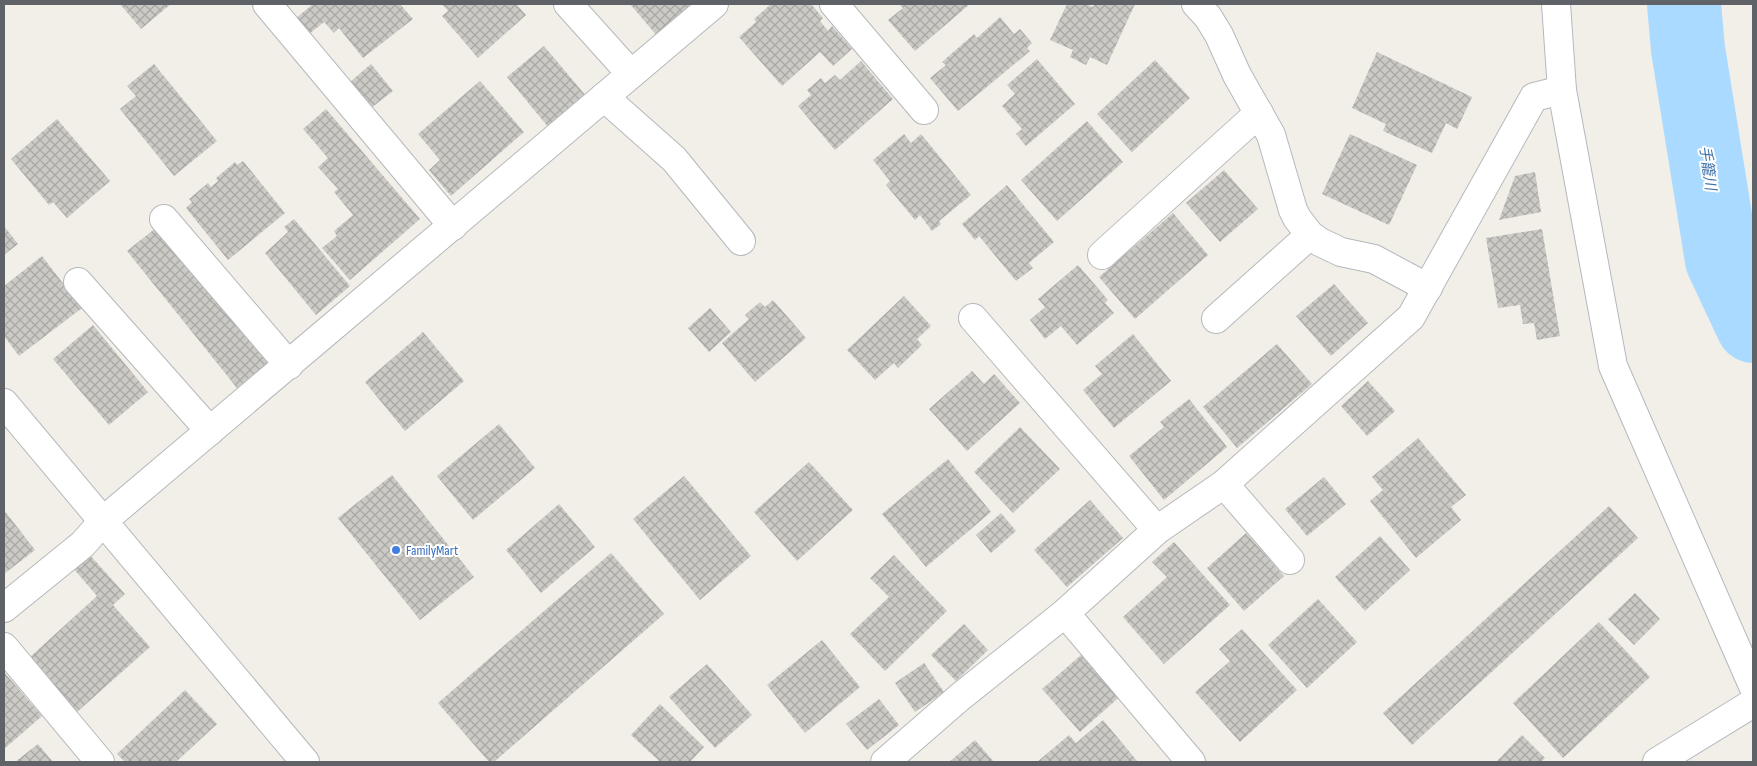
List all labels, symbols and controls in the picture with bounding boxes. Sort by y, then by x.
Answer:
water label: 手籠川 [1695,144,1720,194]
place label: FamilyMart [406,542,458,559]
marker: FamilyMart [390,544,402,556]

